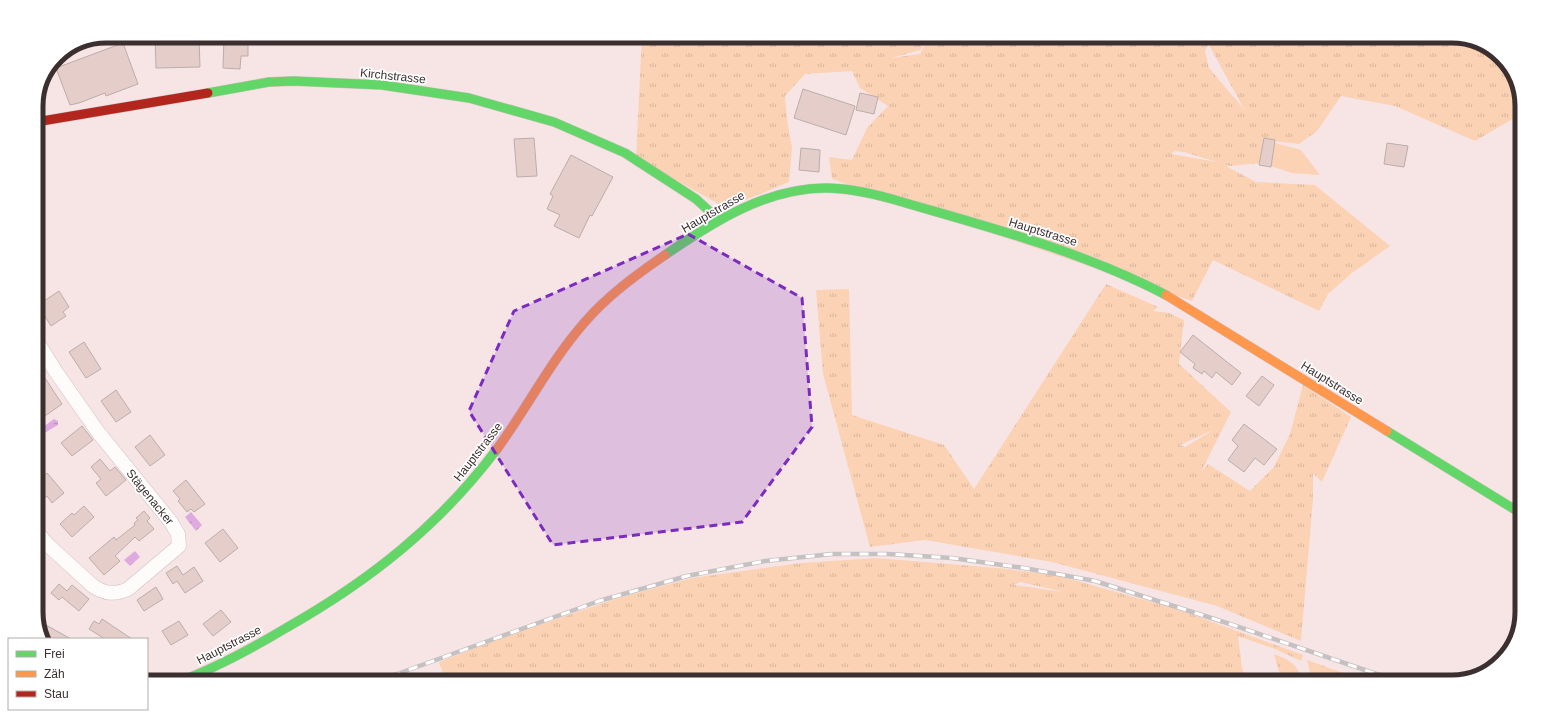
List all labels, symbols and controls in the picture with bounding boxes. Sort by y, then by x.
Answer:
street label: Kirchstrasse [359,66,427,86]
street label: Hauptstrasse [679,188,747,236]
street label: Hauptstrasse [1007,215,1079,249]
street label: Hauptstrasse [1298,358,1366,408]
street label: Hauptstrasse [451,420,505,484]
street label: Stägenacker [123,466,177,528]
street label: Hauptstrasse [194,623,264,667]
legend [8,638,148,710]
text: Frei [44,647,65,661]
text: Zäh [44,667,65,681]
text: Stau [44,687,69,701]

